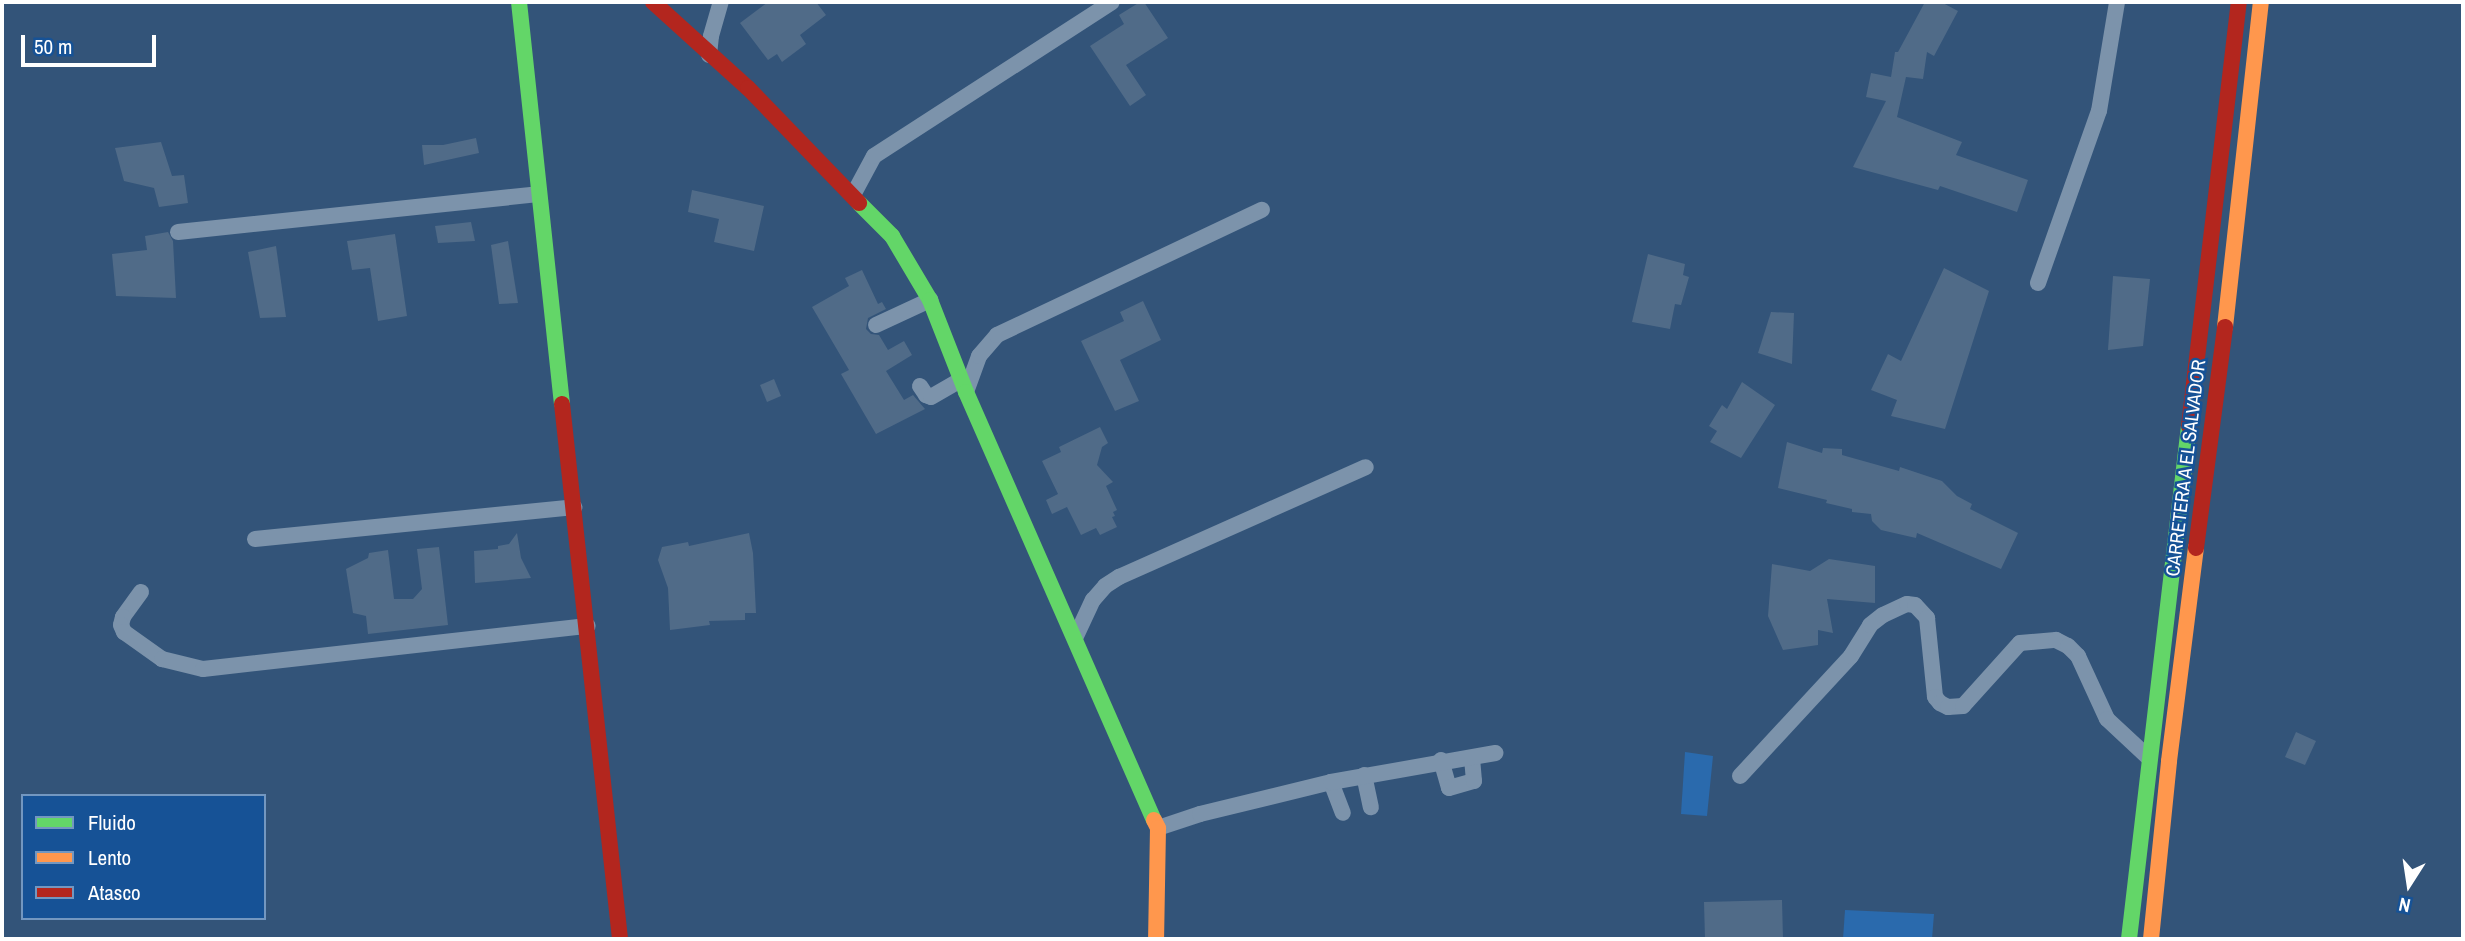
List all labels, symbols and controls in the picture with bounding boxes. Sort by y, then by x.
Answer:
scale bar [24,21,159,65]
text: 50 m [34,32,72,61]
street label: CARRETERA A EL SALVADOR [2161,357,2211,579]
legend [21,794,266,920]
text: Fluido [88,808,136,837]
text: Lento [88,843,131,872]
north arrow [2374,850,2444,920]
text: Atasco [88,878,141,907]
text: N [2396,892,2413,919]

